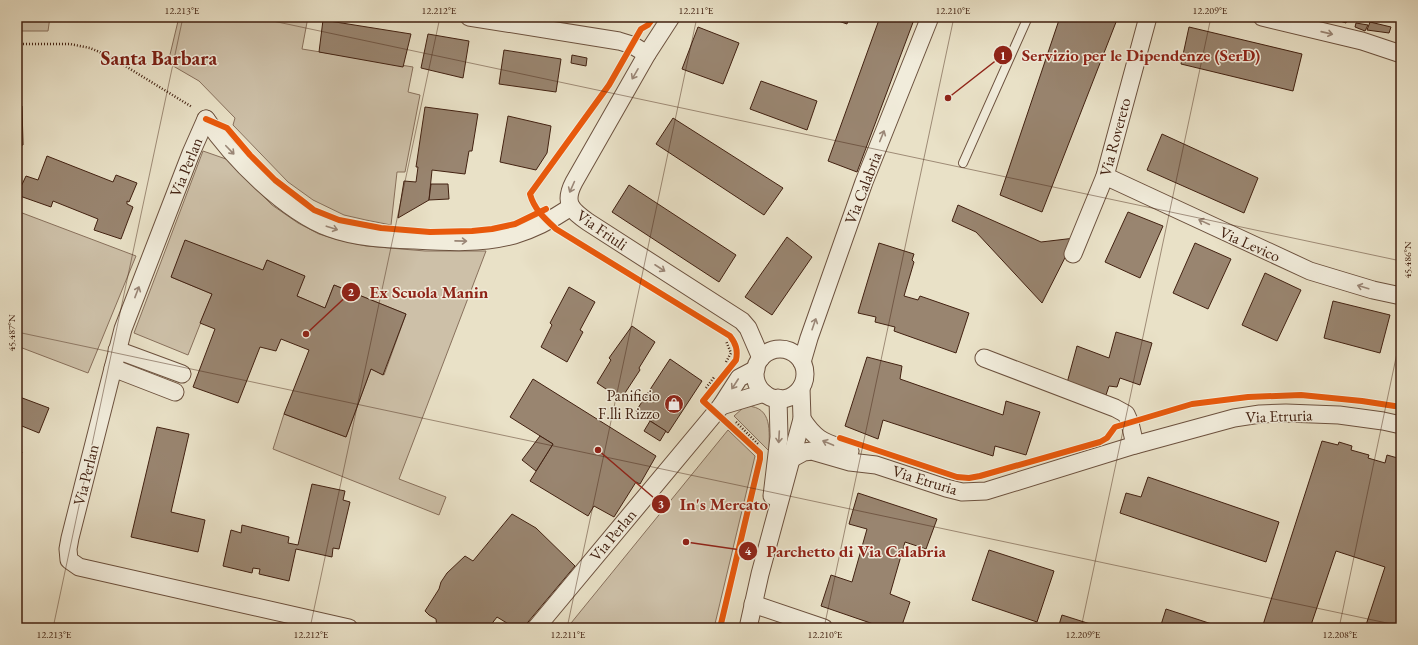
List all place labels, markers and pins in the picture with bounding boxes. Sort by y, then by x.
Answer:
callout: Servizio per le Dipendenze (SerD) [993,41,1268,70]
callout: Ex Scuola Manin [341,278,496,307]
place label: Panificio F.lli Rizzo [598,385,660,424]
shop icon: Panificio F.lli Rizzo [663,393,685,415]
callout: In's Mercato [651,489,776,518]
callout: Parchetto di Via Calabria [738,537,954,566]

